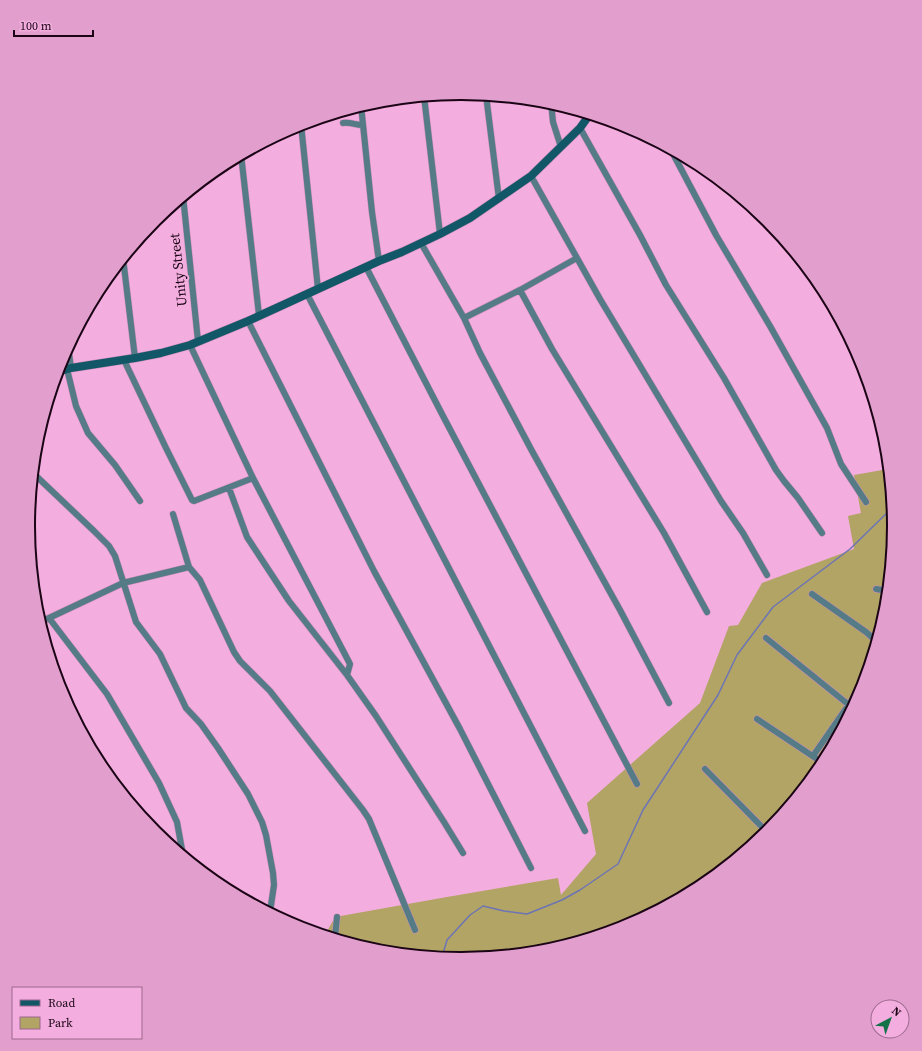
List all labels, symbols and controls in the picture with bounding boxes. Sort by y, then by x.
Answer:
scale bar [14,12,93,38]
text: 100 m [20,18,52,34]
street label: Unity Street [164,232,192,308]
legend [12,987,142,1039]
text: Road [48,995,75,1011]
north arrow [870,999,910,1039]
text: N [888,1004,904,1020]
text: Park [48,1015,73,1031]

